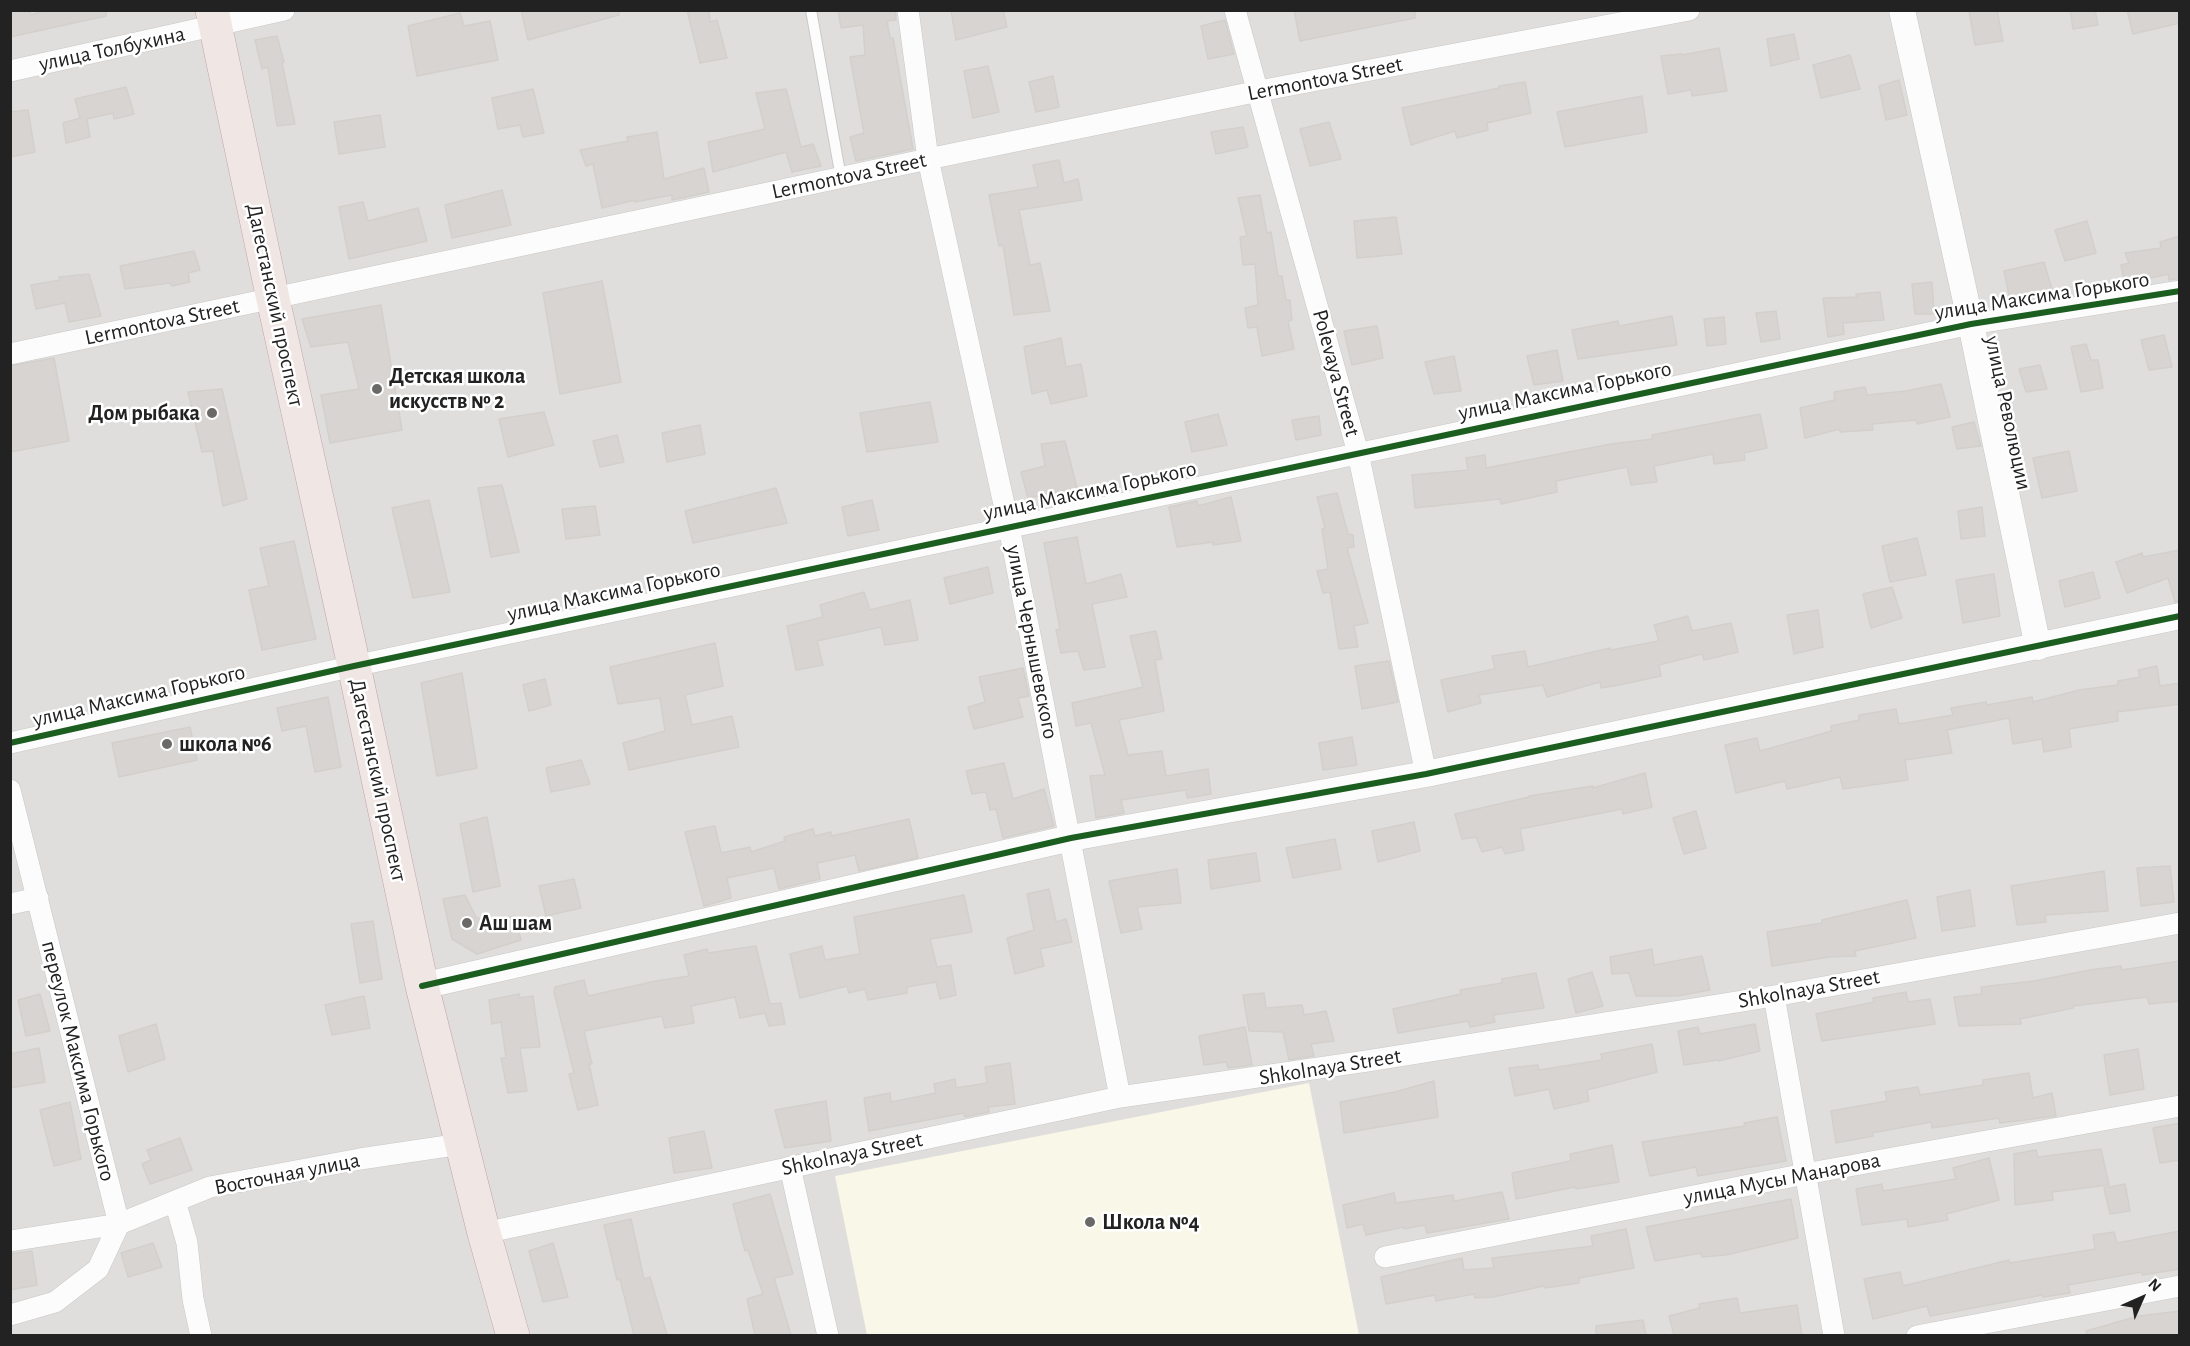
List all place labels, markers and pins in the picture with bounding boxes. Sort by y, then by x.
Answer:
place label: Детская школа искусств № 2 [389,363,525,414]
marker: Детская школа искусств № 2 [370,382,384,396]
place label: Дом рыбака [88,400,200,426]
marker: Дом рыбака [205,406,219,420]
place label: школа №6 [179,731,272,757]
marker: школа №6 [160,737,174,751]
place label: Аш шам [479,910,552,936]
marker: Аш шам [460,916,474,930]
place label: Школа №4 [1102,1209,1200,1235]
marker: Школа №4 [1083,1215,1097,1229]

